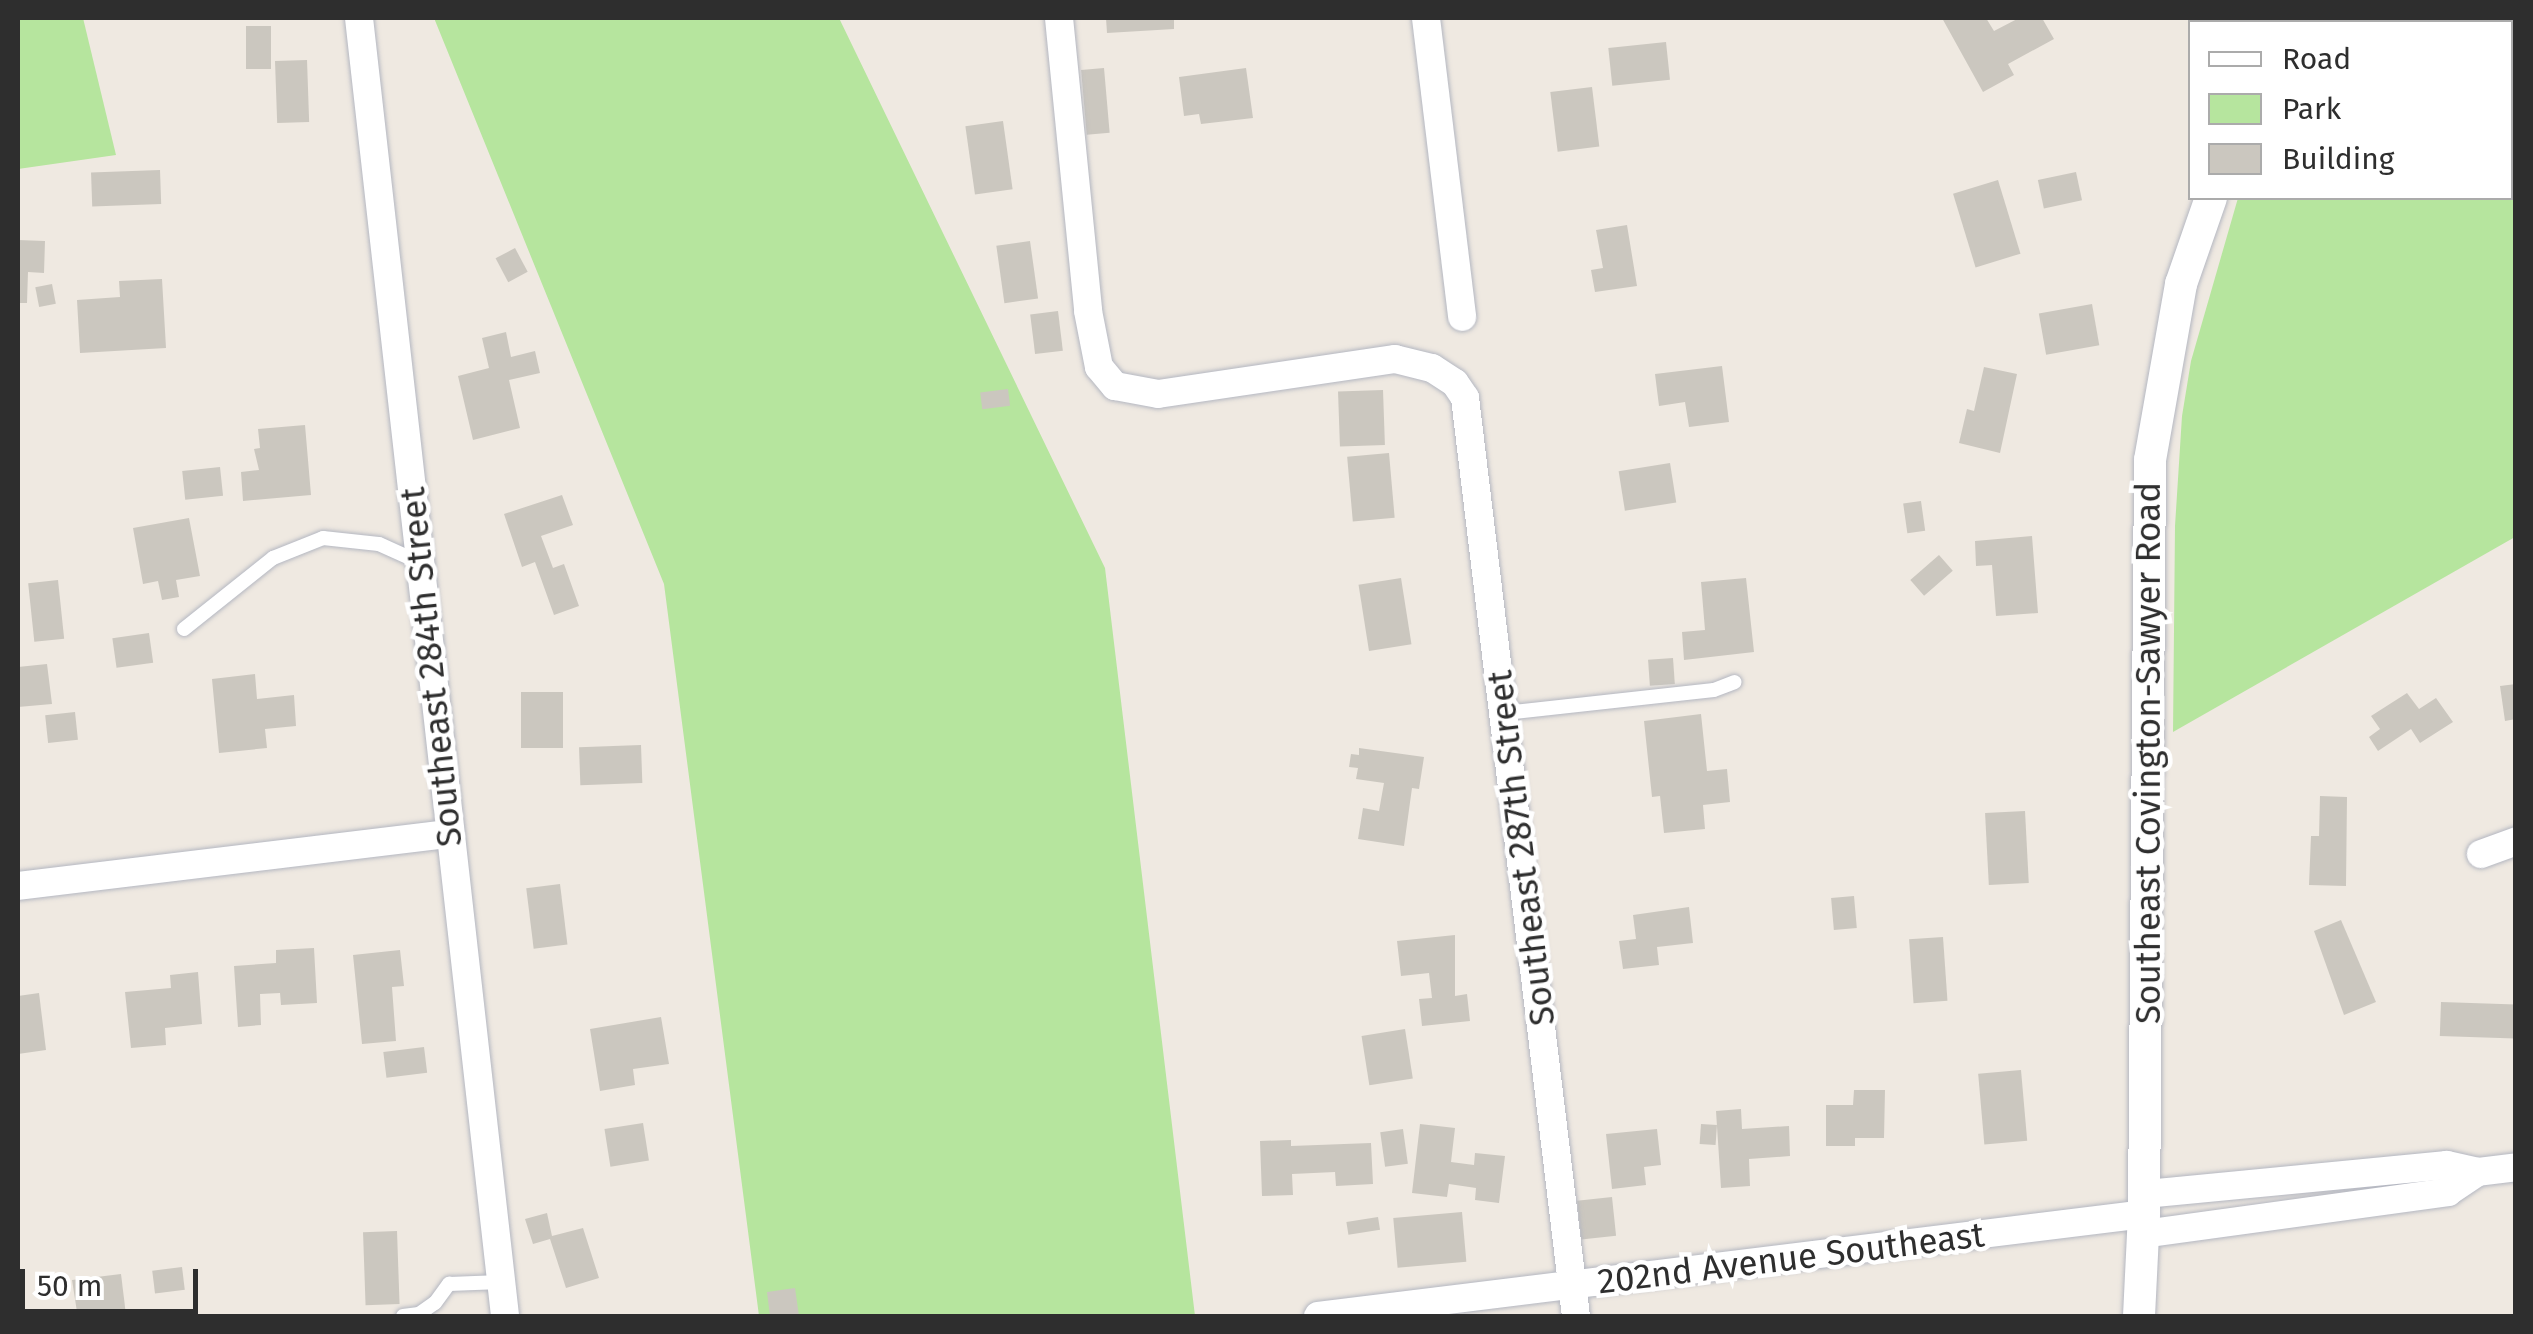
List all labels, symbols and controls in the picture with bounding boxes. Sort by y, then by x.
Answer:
legend [2188,20,2513,200]
text: Road [2282,41,2351,77]
text: Park [2282,91,2341,127]
text: Building [2282,141,2394,177]
street label: Southeast Covington-Sawyer Road [2127,482,2169,1024]
street label: Southeast 284th Street [391,485,471,849]
street label: Southeast 287th Street [1478,668,1564,1028]
street label: 202nd Avenue Southeast [1595,1213,1987,1303]
scale bar [25,1249,202,1311]
text: 50 m [37,1268,102,1304]

